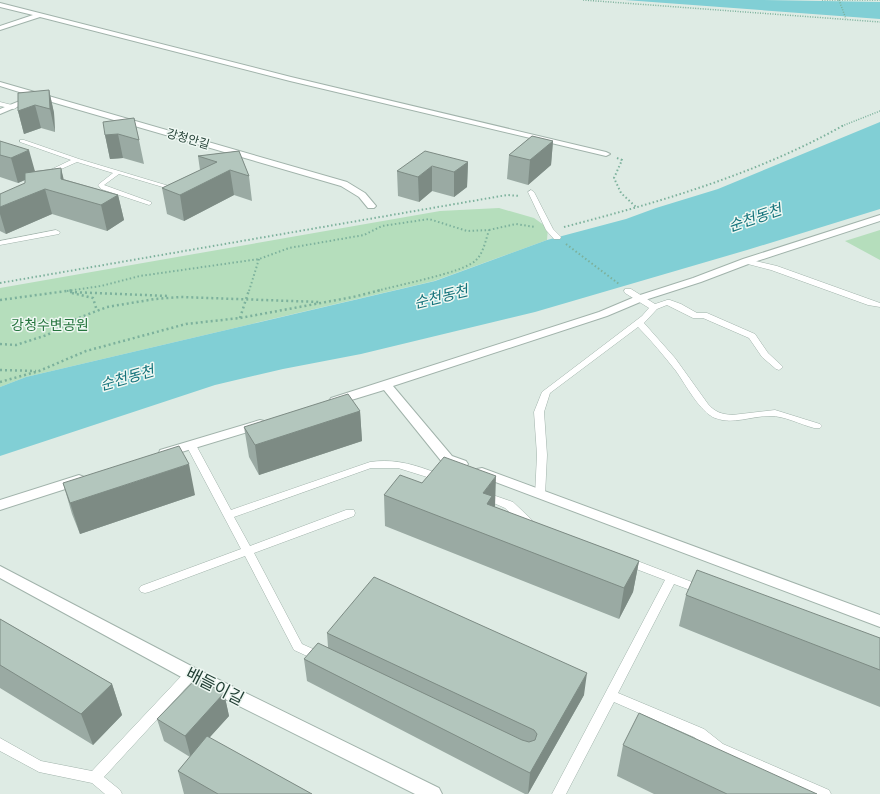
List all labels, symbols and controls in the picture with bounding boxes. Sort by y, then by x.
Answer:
street label: 강청안길 [165,125,211,153]
water label: 순천동천 [726,199,786,236]
water label: 순천동천 [412,280,472,313]
park label: 강청수변공원 [11,316,89,334]
water label: 순천동천 [98,360,158,395]
street label: 배들이길 [182,662,248,710]

